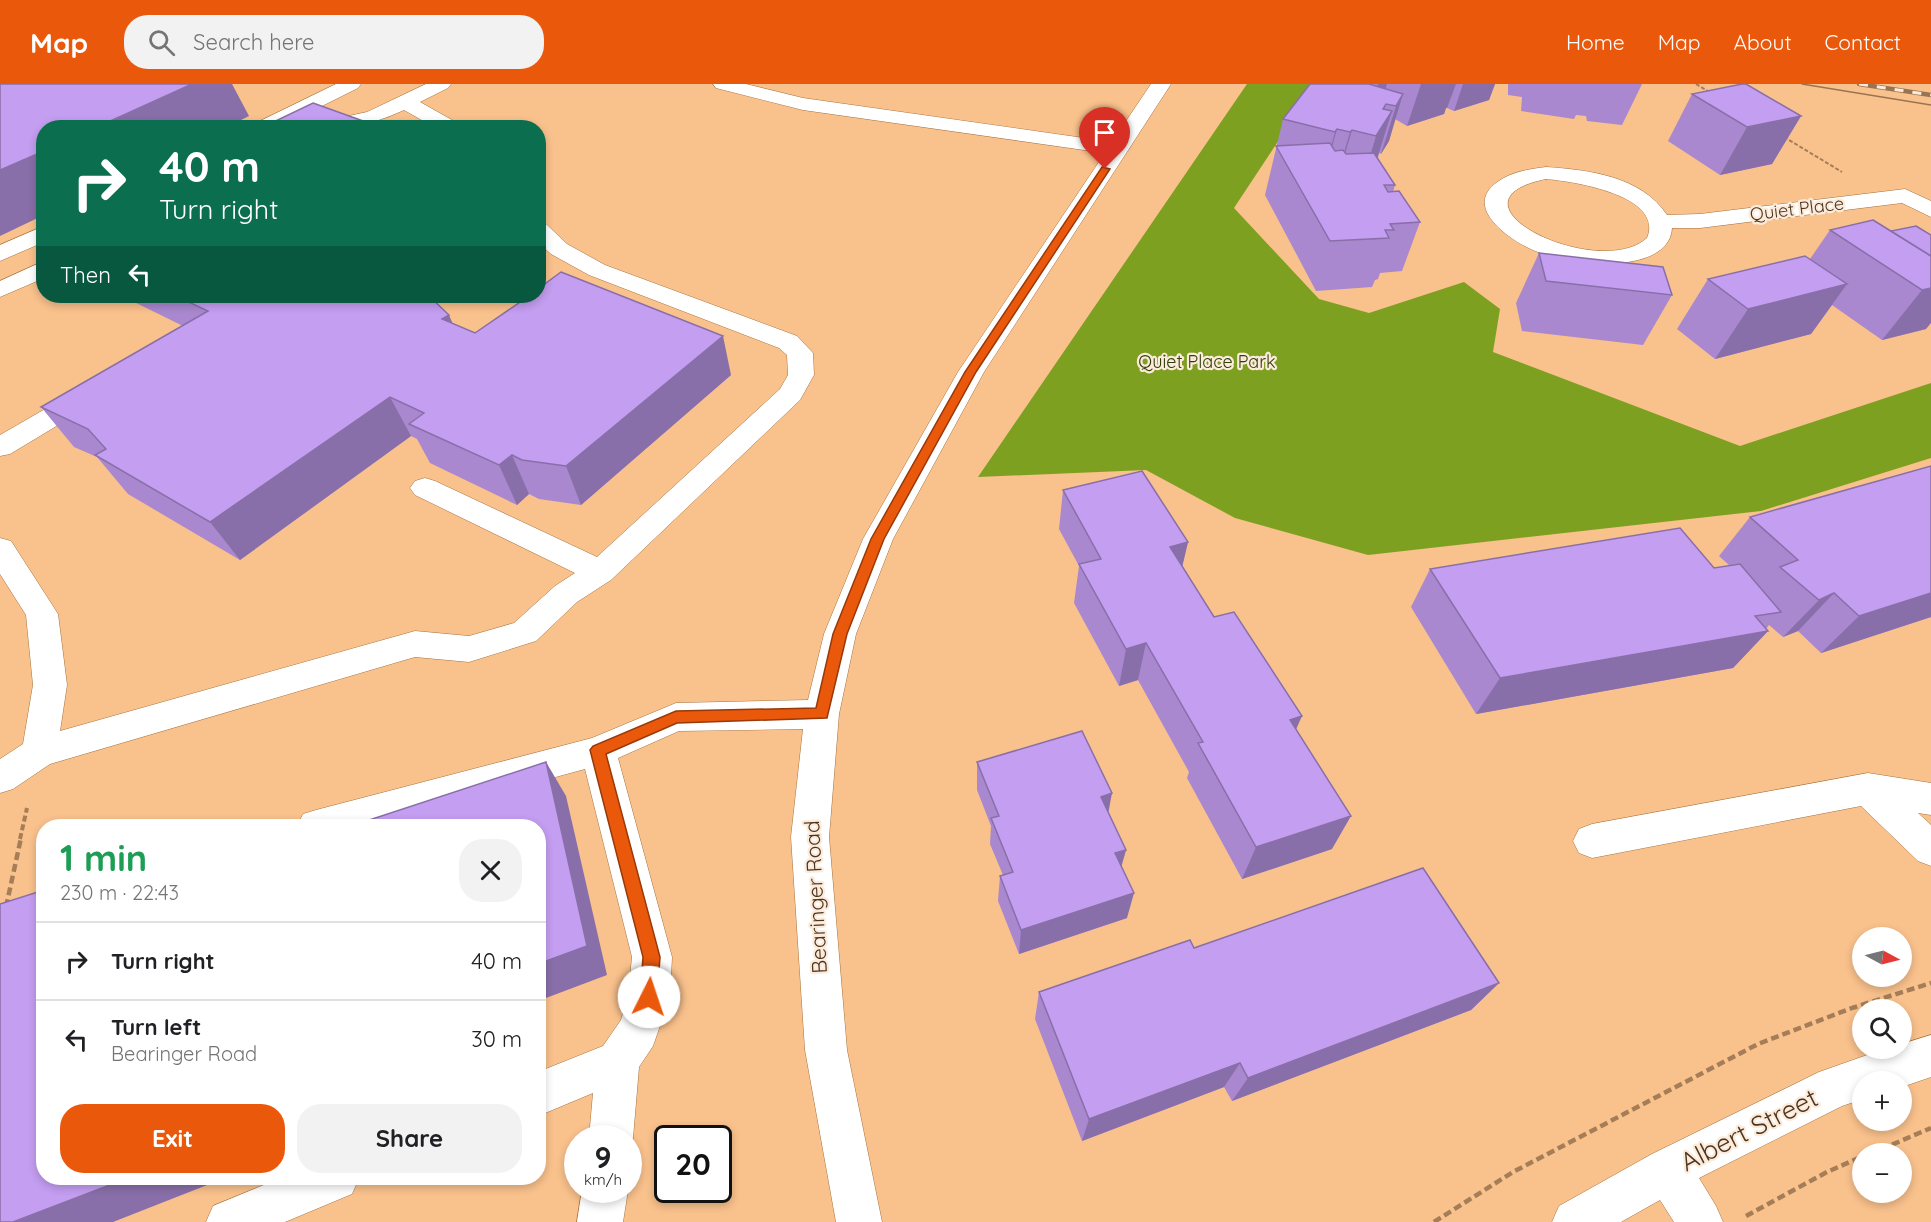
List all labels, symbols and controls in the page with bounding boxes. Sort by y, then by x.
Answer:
search box [124,15,544,69]
text: Map [30,25,88,60]
icon: search [145,26,178,59]
text: Search here [193,28,315,56]
text: Home [1566,29,1625,55]
text: Map [1658,29,1701,55]
text: About [1734,29,1792,55]
text: Contact [1825,29,1901,55]
pin [1079,107,1130,169]
icon: arrive [1088,116,1121,149]
text: 40 m [159,140,260,193]
icon: right [60,144,138,222]
street label: Quiet Place [1749,191,1845,226]
text: Turn right [159,192,278,226]
icon: left [123,258,156,291]
text: Then [60,261,111,289]
park label: Quiet Place Park [1138,350,1276,373]
street label: Bearinger Road [798,820,832,974]
text: 1 min [60,835,147,880]
button: close [459,839,522,902]
text: 230 m · 22:43 [60,880,179,905]
north arrow [1852,927,1912,987]
map controls [1852,927,1912,1203]
icon: right [60,945,93,978]
text: Turn right [111,947,215,975]
text: 40 m [471,947,522,975]
position arrow [617,965,681,1029]
button: search [1852,999,1912,1059]
text: Turn left [111,1013,201,1041]
icon: left [60,1023,93,1056]
text: 30 m [471,1025,522,1053]
text: Bearinger Road [111,1041,257,1066]
button: + [1852,1071,1912,1131]
street label: Albert Street [1674,1081,1823,1178]
button: Exit [60,1104,285,1173]
button: Share [297,1104,522,1173]
speed limit sign: 20 [654,1125,732,1203]
text: 9 [594,1138,612,1176]
button: − [1852,1143,1912,1203]
text: km/h [584,1170,622,1189]

